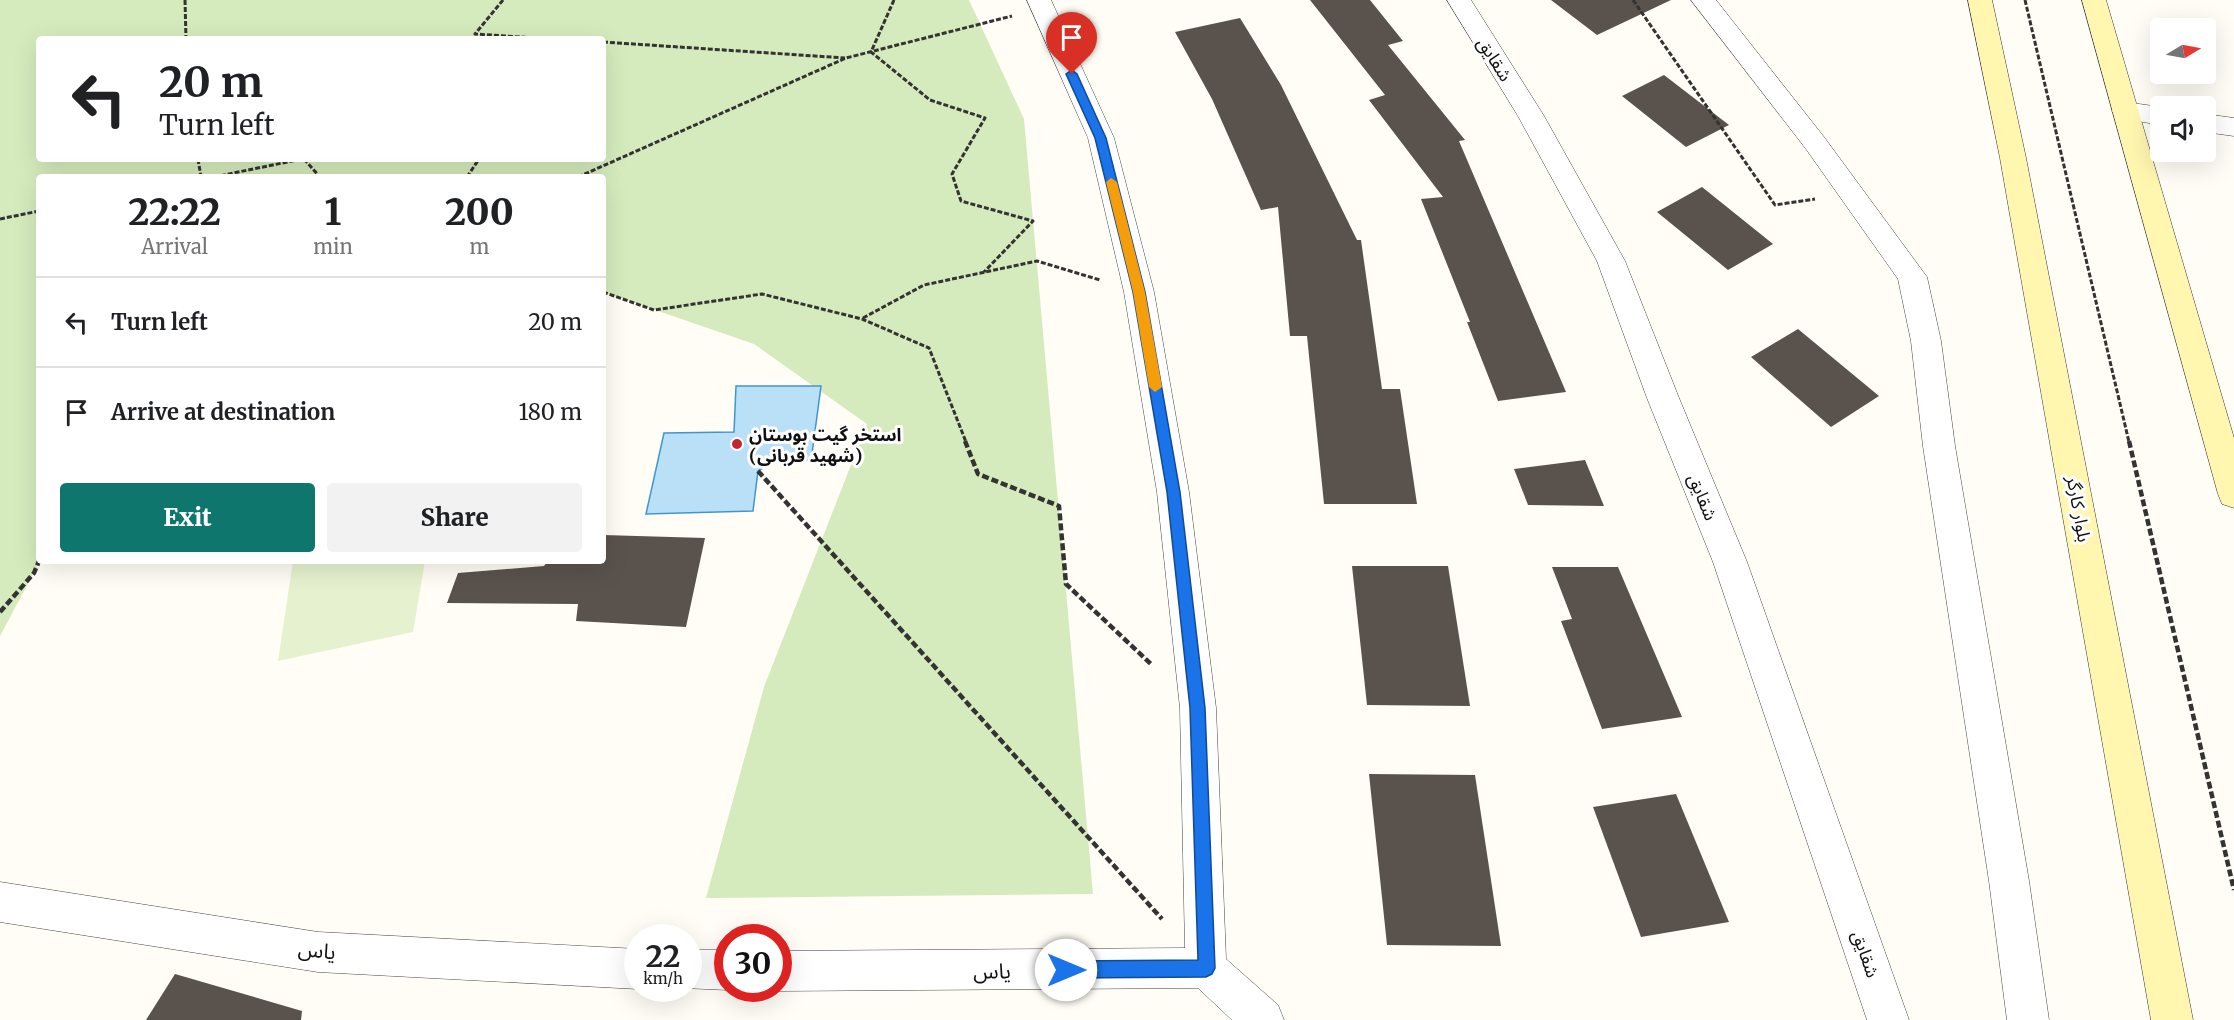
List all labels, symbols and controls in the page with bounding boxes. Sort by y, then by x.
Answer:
pin [1046,12,1097,74]
north arrow [2150,18,2216,84]
map controls [2150,18,2216,162]
icon: arrive [1055,21,1088,54]
street label: شقایق [1472,32,1518,86]
text: 20 m [159,56,263,108]
icon: left [60,60,138,138]
button: sound [2150,96,2216,162]
text: Turn left [159,108,274,142]
text: 22:22 [128,190,221,235]
text: 1 [325,190,341,235]
text: 200 [445,190,514,235]
text: Arrival [141,234,208,259]
text: min [313,234,353,259]
text: m [469,234,489,259]
icon: left [60,306,93,339]
text: Turn left [111,308,208,336]
text: 20 m [528,308,582,336]
icon: arrive [60,396,93,429]
text: Arrive at destination [111,398,335,426]
text: 180 m [518,398,582,426]
place label: استخر گیت بوستان (شهید قربانی) [749,423,902,467]
marker: استخر گیت بوستان (شهید قربانی) [730,437,744,451]
street label: شقایق [1683,470,1723,524]
street label: بلوار کارگر [2062,473,2096,544]
button: Exit [60,483,315,552]
button: Share [327,483,582,552]
speed limit sign: 30 [714,924,792,1002]
street label: شقایق [1847,927,1885,981]
street label: یاس [297,935,337,965]
text: 22 [646,937,680,975]
position arrow [1034,938,1098,1002]
street label: یاس [973,957,1011,985]
text: km/h [643,969,683,988]

